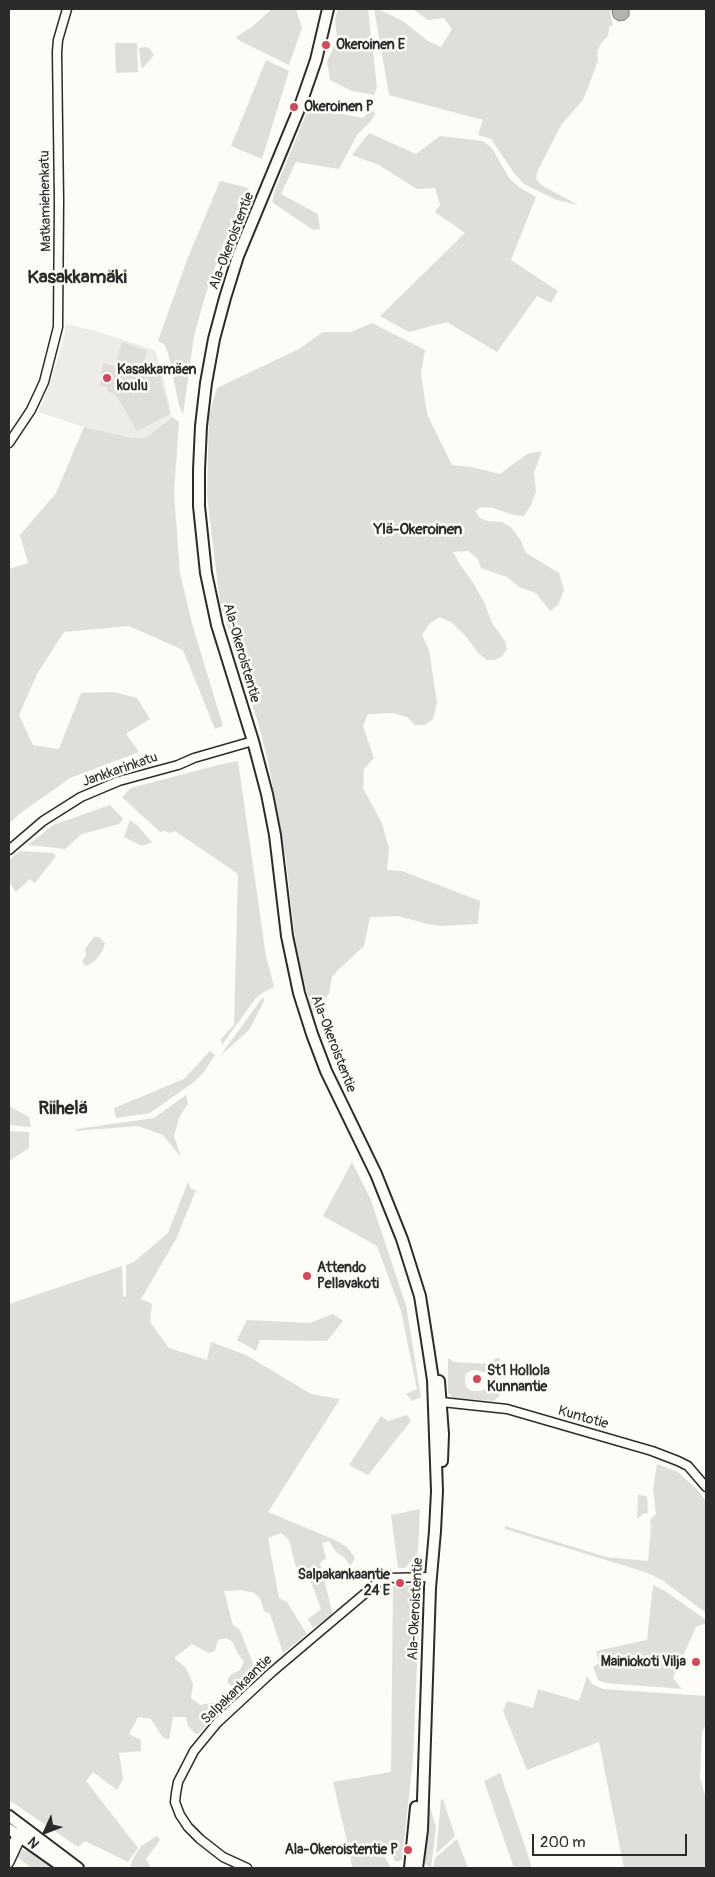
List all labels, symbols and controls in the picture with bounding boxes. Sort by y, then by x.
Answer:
place label: Okeroinen E [336,37,405,53]
marker: Okeroinen E [320,39,332,51]
place label: Okeroinen P [304,99,373,115]
marker: Okeroinen P [288,101,300,113]
street label: Matkamiehenkatu [37,150,55,252]
street label: Ala-Okeroistentie [206,190,258,292]
district label: Kasakkamäki [27,267,127,289]
place label: Kasakkamäen koulu [117,362,197,394]
marker: Kasakkamäen koulu [101,372,113,384]
district label: Ylä-Okeroinen [374,521,462,539]
street label: Ala-Okeroistentie [219,601,263,705]
street label: Jankkarinkatu [80,749,160,791]
street label: Ala-Okeroistentie [307,993,359,1095]
district label: Riihelä [38,1098,88,1120]
place label: Attendo Pellavakoti [317,1260,379,1292]
marker: Attendo Pellavakoti [301,1270,313,1282]
place label: St1 Hollola Kunnantie [487,1363,550,1395]
marker: St1 Hollola Kunnantie [471,1373,483,1385]
street label: Kuntotie [556,1403,610,1433]
street label: Ala-Okeroistentie [405,1557,427,1661]
place label: Salpakankaantie 24 E [298,1567,390,1600]
marker: Salpakankaantie 24 E [394,1577,406,1589]
street label: Salpakankaantie [198,1652,276,1728]
place label: Mainiokoti Vilja [601,1654,686,1670]
marker: Mainiokoti Vilja [690,1656,702,1668]
north arrow [20,1807,70,1857]
scale bar [535,1824,690,1856]
text: N [24,1833,43,1852]
text: 200 m [540,1833,585,1852]
place label: Ala-Okeroistentie P [285,1842,398,1858]
marker: Ala-Okeroistentie P [402,1844,414,1856]

